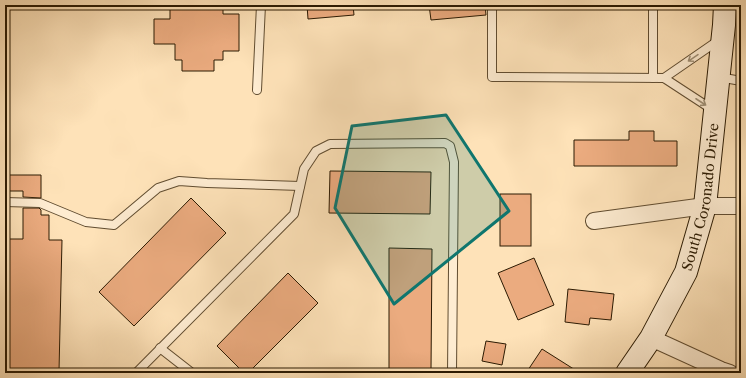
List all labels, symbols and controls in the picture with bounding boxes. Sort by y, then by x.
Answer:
one-way arrow [688,54,699,62]
one-way arrow [695,98,706,106]
street label: South Coronado Drive [678,122,723,273]

